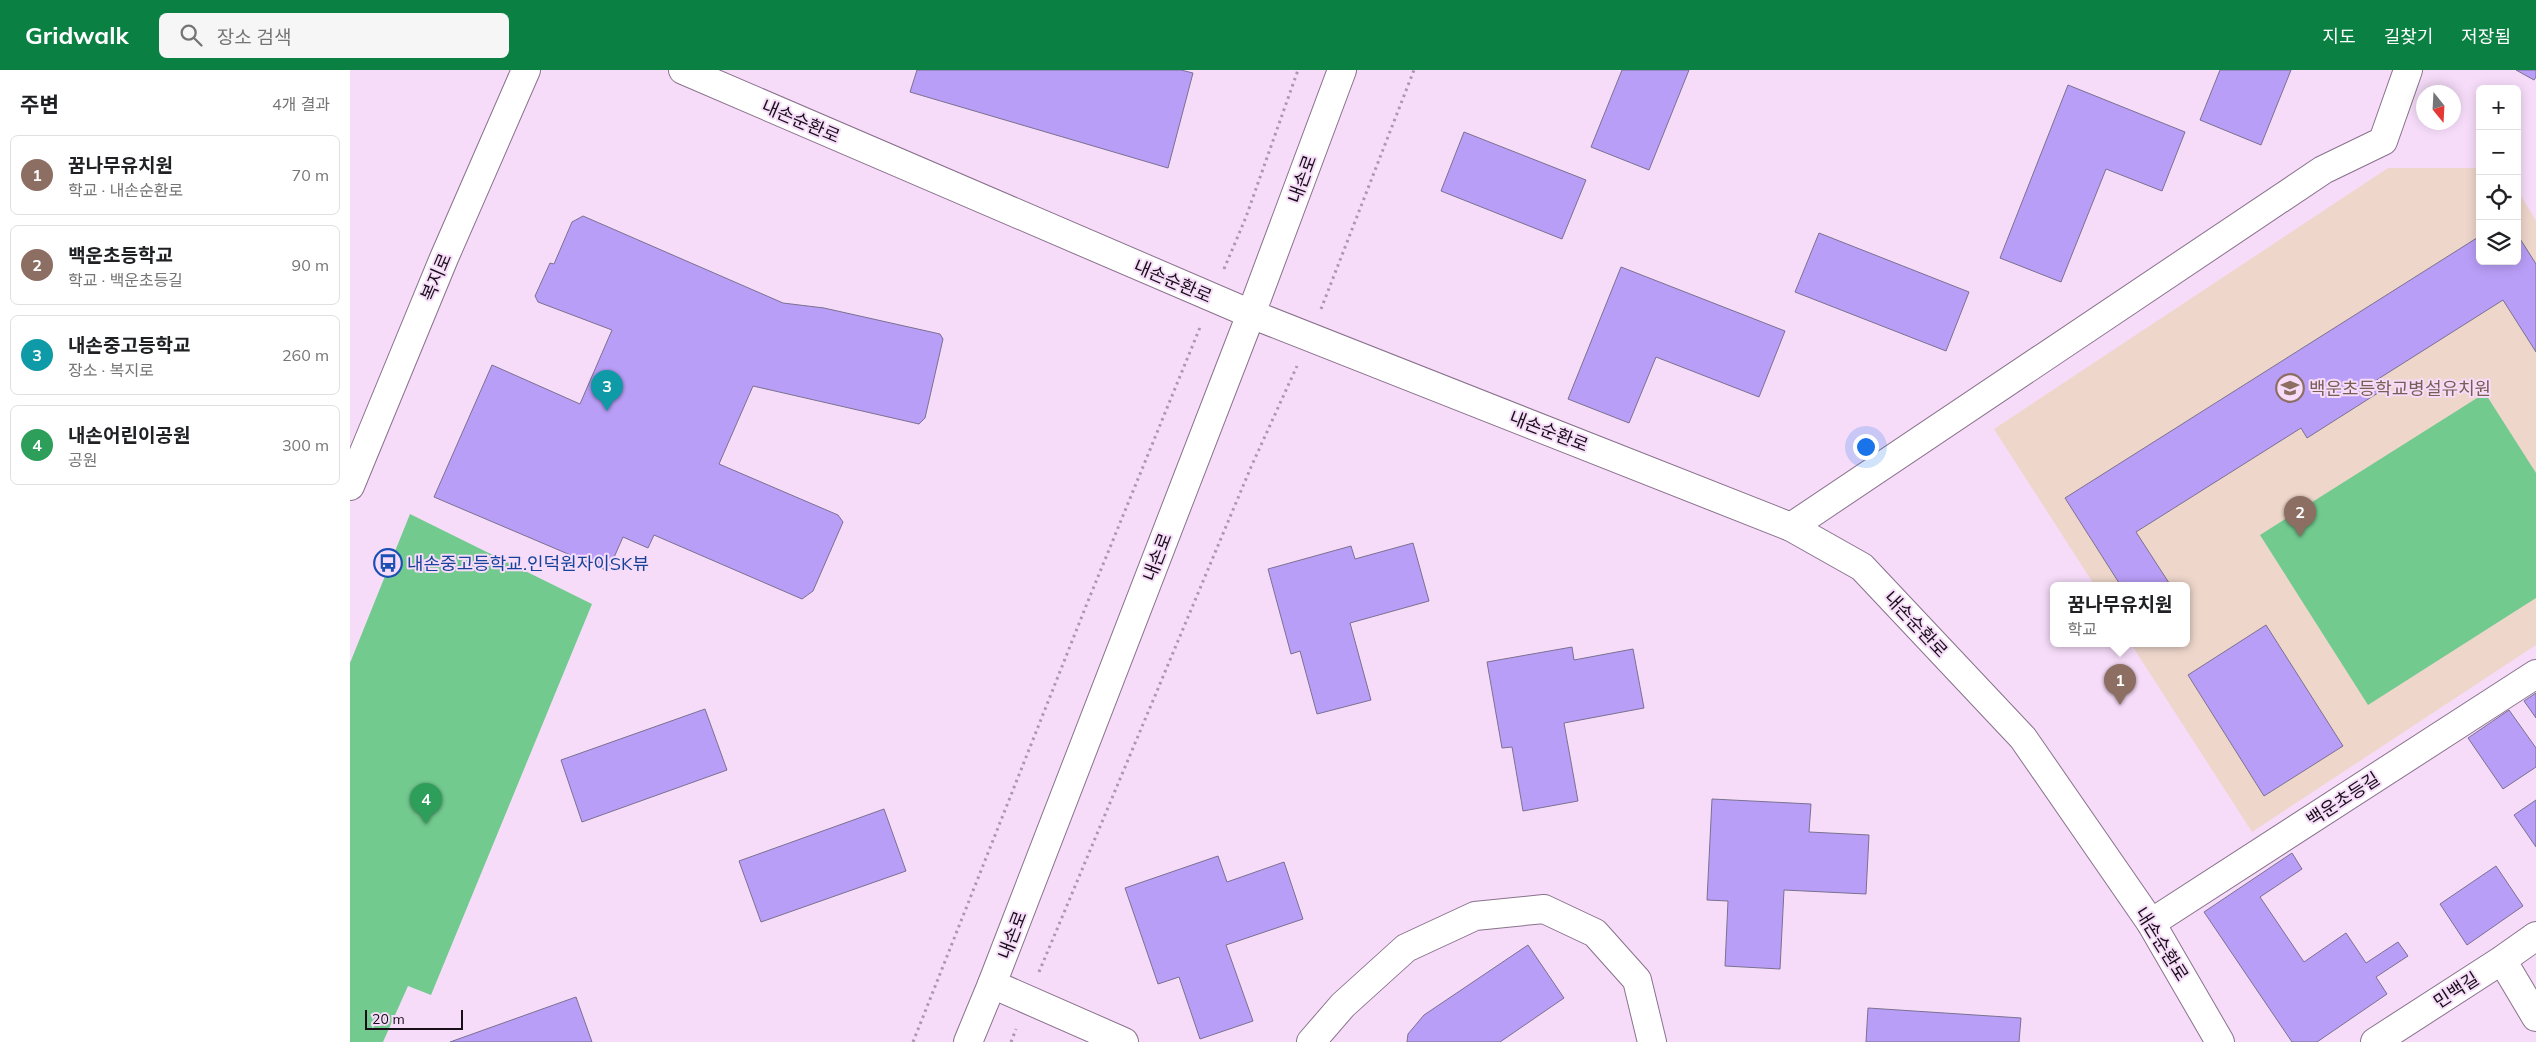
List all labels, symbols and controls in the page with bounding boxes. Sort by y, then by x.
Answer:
search box [159,13,509,58]
text: Gridwalk [25,20,129,50]
icon: search [177,21,205,49]
text: 장소 검색 [217,25,292,49]
text: 지도 [2323,25,2356,48]
text: 길찾기 [2384,25,2433,48]
text: 저장됨 [2461,25,2511,48]
north arrow [2416,85,2461,130]
map controls [2476,85,2521,265]
button: + [2476,85,2521,130]
text: 주변 [20,91,59,117]
text: 4개 결과 [272,94,330,114]
street label: 내손순환로 [758,94,844,148]
button: − [2476,130,2521,175]
street label: 내손로 [1283,152,1321,206]
text: 꿈나무유치원 [68,153,173,177]
text: 1 [32,165,42,185]
text: 70 m [292,165,329,185]
button: locate [2476,175,2521,220]
text: 학교 · 내손순환로 [68,180,183,200]
button: layers [2476,220,2521,265]
text: 백운초등학교 [68,243,173,267]
street label: 복지로 [416,250,456,304]
street label: 내손순환로 [1130,254,1216,308]
text: 2 [32,255,42,275]
text: 90 m [292,255,329,275]
text: 학교 · 백운초등길 [68,270,183,290]
text: 내손중고등학교 [68,333,190,357]
text: 3 [32,345,42,365]
text: 260 m [282,345,329,365]
text: 장소 · 복지로 [68,360,154,380]
pin: 3 [591,370,623,411]
school or university icon: 백운초등학교병설유치원 [2275,373,2305,403]
place label: 백운초등학교병설유치원 [2309,377,2491,400]
street label: 내손순환로 [1506,405,1592,457]
text: 내손어린이공원 [68,423,190,447]
your location [1853,434,1879,460]
text: 4 [32,435,42,455]
text: 300 m [282,435,329,455]
text: 공원 [68,450,97,470]
pin: 2 [2284,496,2316,537]
street label: 내손로 [1137,530,1177,584]
bus stop icon: 내손중고등학교.인덕원자이SK뷰 [373,548,403,578]
place label: 내손중고등학교.인덕원자이SK뷰 [407,552,649,575]
popup [2050,582,2190,647]
street label: 내손순환로 [1879,586,1953,662]
text: 꿈나무유치원 [2068,592,2172,616]
text: 학교 [2068,619,2097,639]
pin: 1 [2104,664,2136,705]
street label: 백운초등길 [2302,767,2384,831]
pin: 4 [410,783,442,824]
street label: 내손순환로 [2130,903,2194,985]
street label: 내손로 [992,908,1032,962]
street label: 민백길 [2429,967,2483,1013]
scale bar [365,1007,462,1030]
text: 20 m [372,1010,405,1028]

